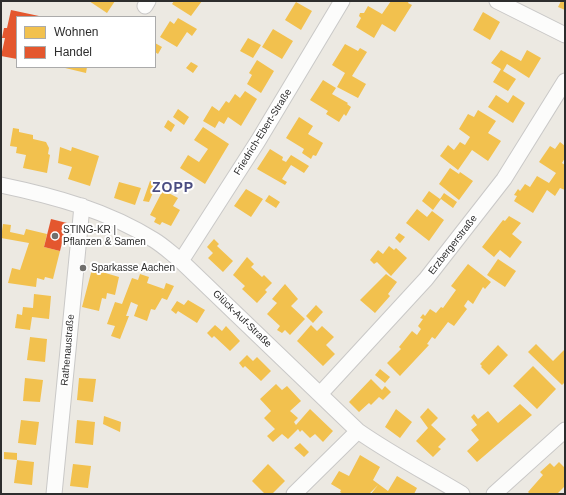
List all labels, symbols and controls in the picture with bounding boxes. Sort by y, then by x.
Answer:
legend [16,16,156,68]
text: Wohnen [54,25,98,39]
text: Handel [54,45,92,59]
street label: Friedrich-Ebert-Straße [232,87,294,177]
district label: ZOPP [152,180,194,196]
street label: Erzbergerstraße [426,213,480,277]
place label: STING-KR | Pflanzen & Samen [63,224,146,248]
marker: STING-KR | Pflanzen & Samen [50,231,60,241]
place label: Sparkasse Aachen [91,262,175,274]
marker: Sparkasse Aachen [78,263,88,273]
street label: Glück-Auf-Straße [210,288,274,350]
street label: Rathenaustraße [59,314,77,386]

